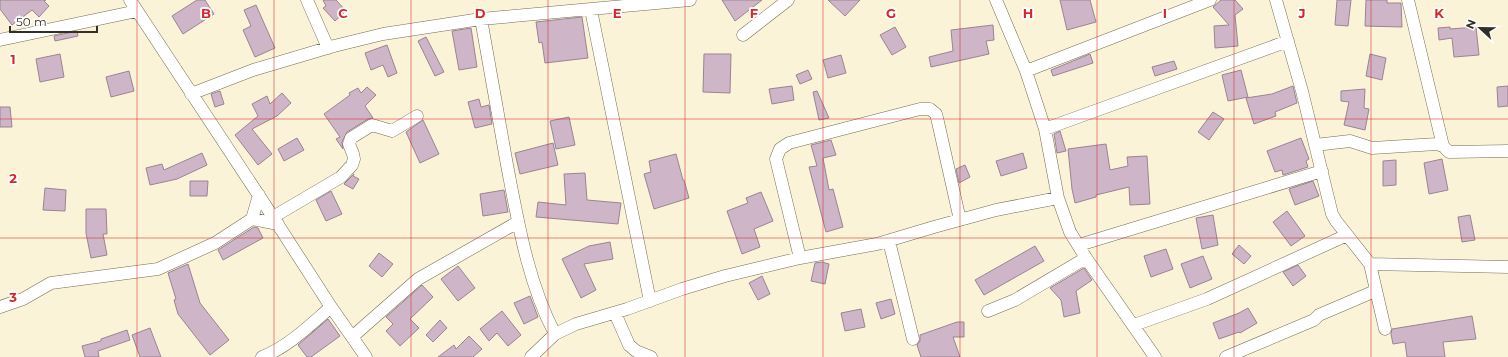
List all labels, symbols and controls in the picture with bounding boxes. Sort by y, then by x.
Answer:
text: B [201,5,211,21]
text: C [338,5,348,21]
text: D [475,5,486,21]
text: E [613,5,622,21]
text: F [750,5,758,21]
text: G [886,5,896,21]
text: H [1023,5,1033,21]
text: I [1163,5,1167,21]
text: J [1297,5,1306,21]
text: K [1434,5,1444,21]
scale bar [10,8,97,34]
north arrow [1460,8,1500,48]
text: 50 m [16,14,47,29]
text: N [1463,18,1479,31]
text: 1 [10,51,16,67]
text: 2 [9,170,17,186]
text: 3 [8,289,17,305]

